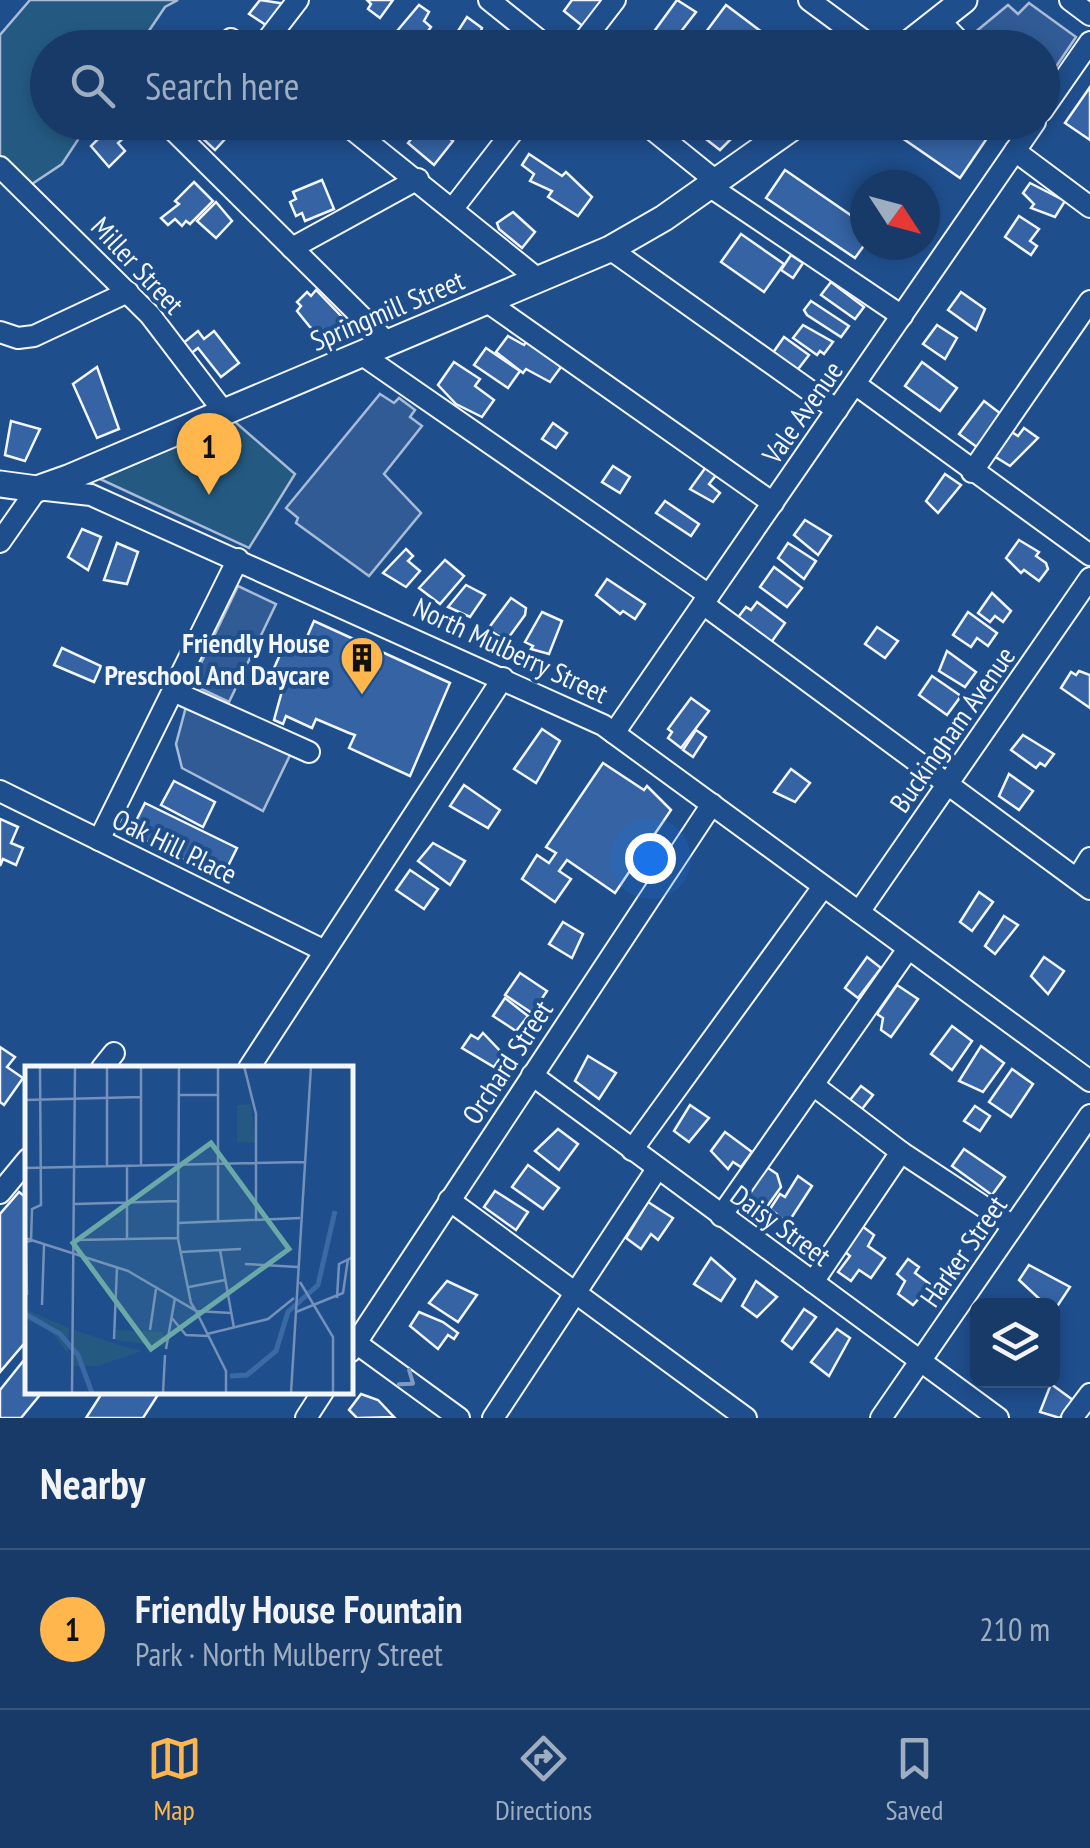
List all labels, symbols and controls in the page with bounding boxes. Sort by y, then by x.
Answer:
search box [30,30,1060,140]
icon: search [65,58,120,113]
text: Search here [145,61,299,110]
north arrow [850,170,940,260]
street label: Miller Street [84,208,193,322]
street label: Springmill Street [304,261,470,359]
street label: Vale Avenue [753,353,851,471]
pin: 1 [176,412,242,495]
street label: North Mulberry Street [408,589,615,711]
place label: Friendly House Preschool And Daycare [104,624,330,693]
building icon: Friendly House Preschool And Daycare [339,635,385,696]
street label: Buckingham Avenue [881,639,1023,819]
street label: Oak Hill Place [107,800,243,892]
your location [625,833,676,884]
street label: Orchard Street [453,993,561,1131]
inset map [25,1066,352,1393]
street label: Daisy Street [724,1176,839,1274]
street label: Harker Street [911,1188,1015,1314]
map controls [970,1298,1060,1388]
button: layers [970,1298,1060,1388]
one-way arrow [397,1369,415,1386]
text: Nearby [40,1456,145,1511]
text: Friendly House Fountain [135,1584,463,1633]
text: 1 [65,1608,80,1650]
text: 210 m [979,1608,1050,1650]
text: Park · North Mulberry Street [135,1633,443,1675]
tab: Map [147,1731,202,1828]
tab: Directions [495,1731,592,1828]
tab: Saved [886,1731,943,1828]

